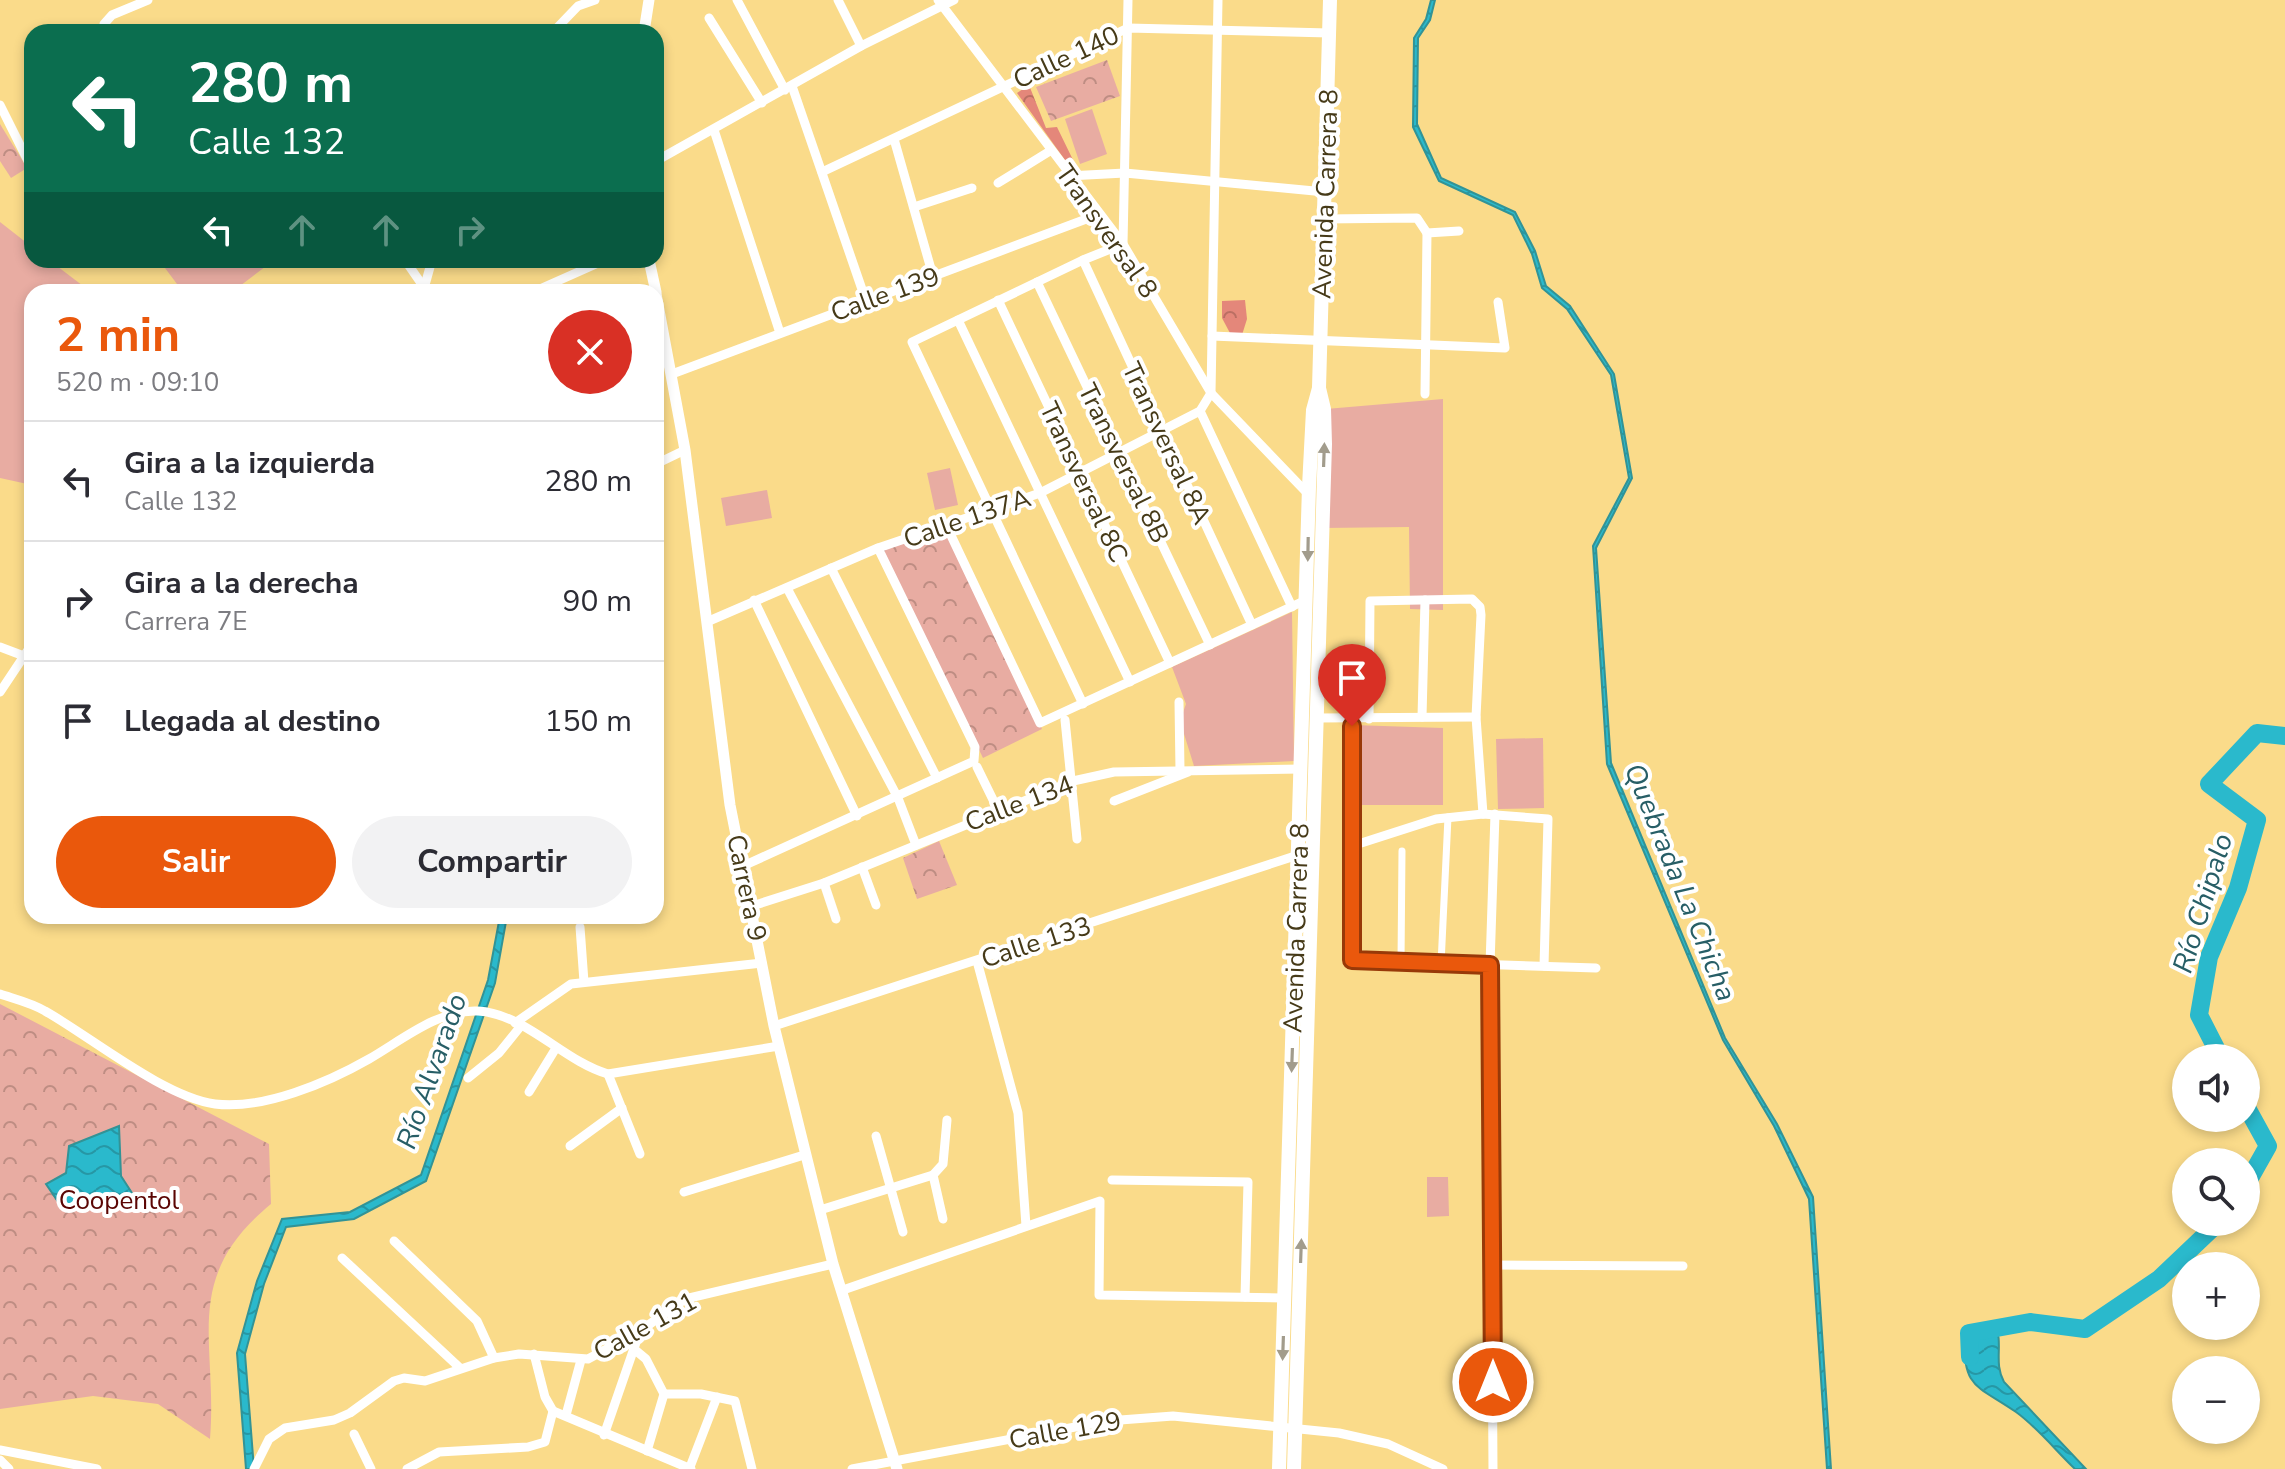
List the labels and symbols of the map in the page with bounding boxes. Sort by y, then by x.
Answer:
street label: Calle 140 [1007,18,1125,97]
street label: Avenida Carrera 8 [1304,88,1347,300]
street label: Transversal 8 [1047,157,1166,305]
street label: Calle 139 [826,259,944,330]
street label: Transversal 8A [1114,356,1219,530]
street label: Transversal 8B [1070,377,1177,549]
street label: Transversal 8C [1031,396,1136,568]
one-way arrow [1318,442,1331,467]
street label: Calle 137A [899,480,1035,557]
one-way arrow [1301,537,1314,562]
pin [1318,644,1386,726]
water label: Quebrada La Chicha [1615,758,1745,1007]
street label: Calle 134 [960,767,1078,840]
street label: Avenida Carrera 8 [1275,822,1318,1034]
water label: Río Chipalo [2164,829,2242,978]
street label: Carrera 9 [718,831,775,945]
street label: Calle 133 [977,908,1096,977]
water label: Río Alvarado [388,989,476,1154]
one-way arrow [1285,1048,1298,1073]
park label: Coopentol [59,1183,179,1218]
one-way arrow [1294,1238,1307,1263]
street label: Calle 131 [587,1284,703,1369]
one-way arrow [1276,1336,1289,1361]
position arrow [1451,1340,1535,1424]
street label: Calle 129 [1006,1403,1124,1458]

